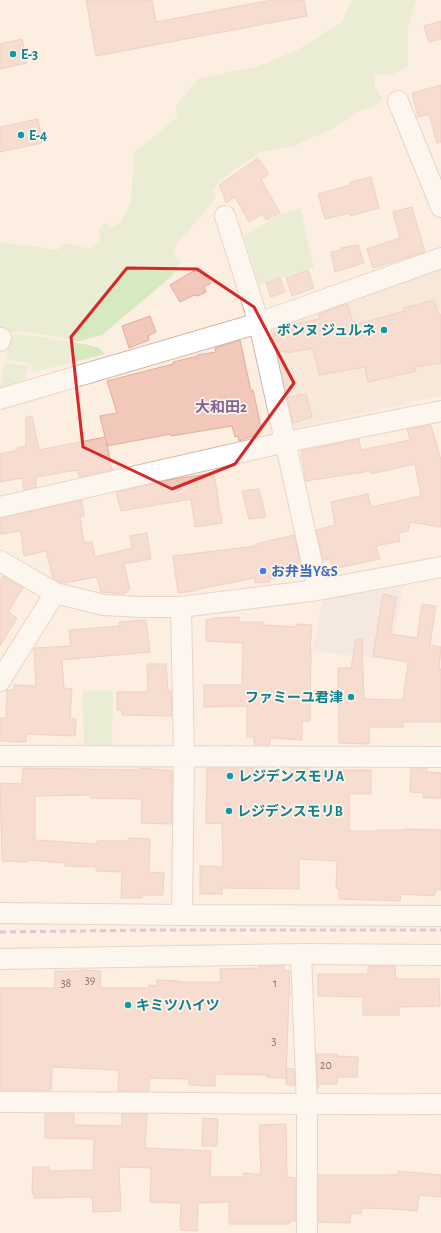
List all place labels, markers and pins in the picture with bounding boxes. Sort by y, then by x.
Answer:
place label: E-3 [21,48,38,62]
marker: E-3 [8,49,18,59]
place label: E-4 [29,129,47,143]
marker: E-4 [16,130,26,140]
place label: ボンヌ ジュルネ [277,323,376,338]
marker: ボンヌ ジュルネ [379,325,389,335]
place label: お弁当Y&S [271,564,338,579]
marker: お弁当Y&S [258,566,268,576]
place label: ファミーユ君津 [245,690,343,705]
marker: ファミーユ君津 [346,692,356,702]
place label: レジデンスモリA [238,768,345,784]
marker: レジデンスモリA [225,771,235,781]
place label: レジデンスモリB [237,803,343,819]
marker: レジデンスモリB [224,806,234,816]
place label: キミツハイツ [136,998,220,1013]
marker: キミツハイツ [123,1000,133,1010]

